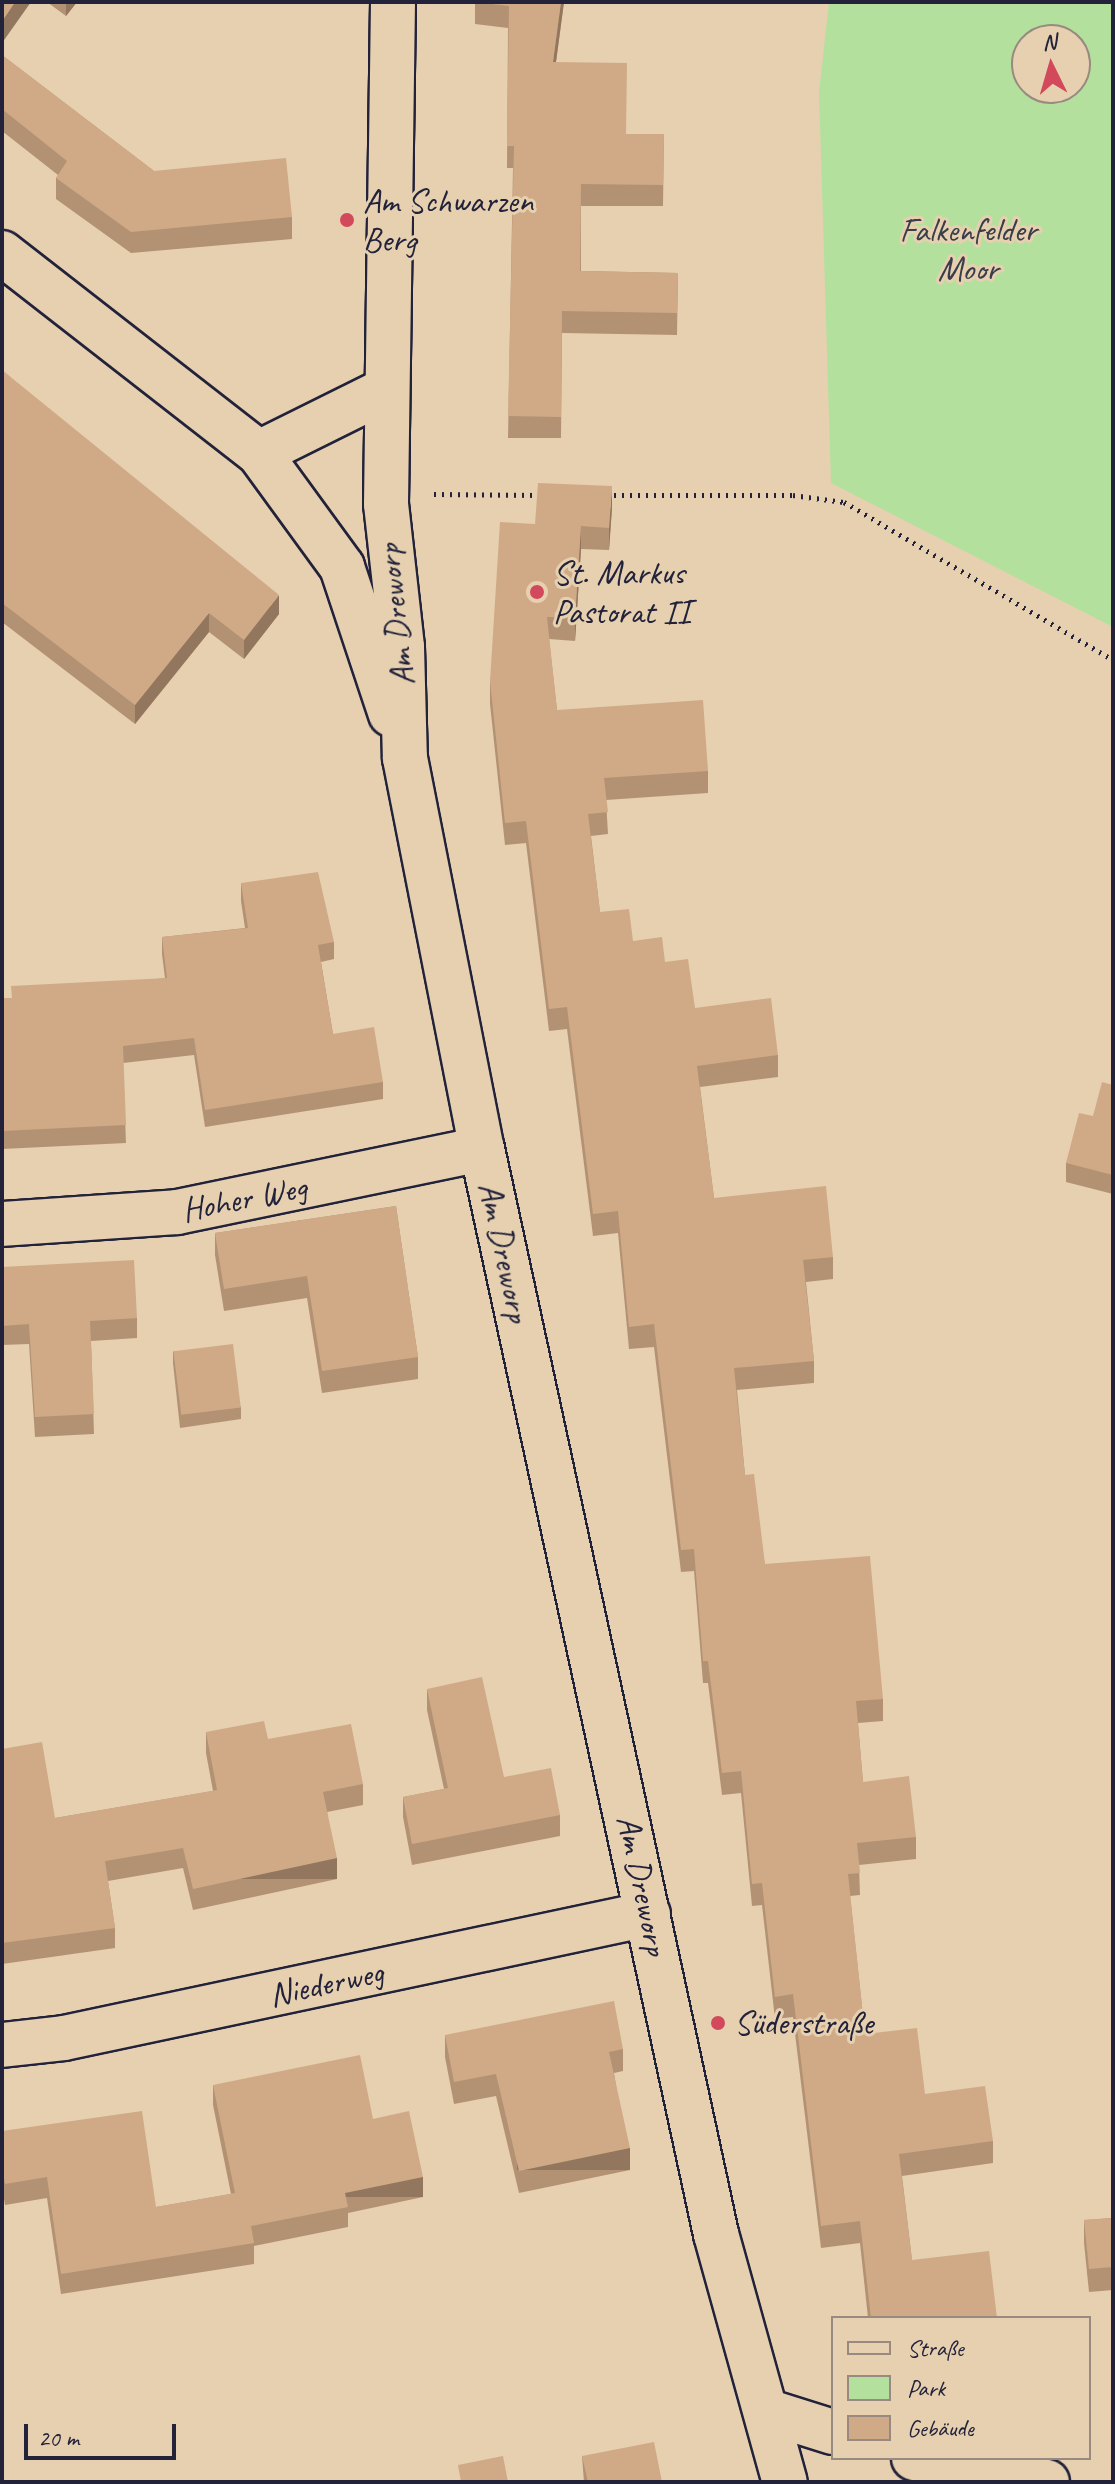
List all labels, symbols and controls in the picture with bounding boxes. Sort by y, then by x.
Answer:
north arrow [1011,24,1091,104]
text: N [1041,28,1057,57]
place label: Am Schwarzen Berg [363,180,532,260]
park label: Falkenfelder Moor [899,209,1037,288]
marker: Am Schwarzen Berg [338,211,356,229]
street label: Am Dreworp [367,542,423,688]
place label: St. Markus Pastorat II [553,552,691,632]
marker: St. Markus Pastorat II [528,583,546,601]
street label: Hoher Weg [178,1166,310,1230]
street label: Am Dreworp [470,1178,540,1326]
street label: Am Dreworp [608,1811,678,1959]
street label: Niederweg [265,1951,387,2015]
place label: Süderstraße [734,2003,873,2043]
marker: Süderstraße [709,2014,727,2032]
legend [831,2316,1091,2460]
text: Straße [907,2333,964,2363]
text: Park [907,2373,945,2403]
scale bar [28,2408,180,2458]
text: Gebäude [907,2413,974,2443]
text: 20 m [38,2423,79,2453]

